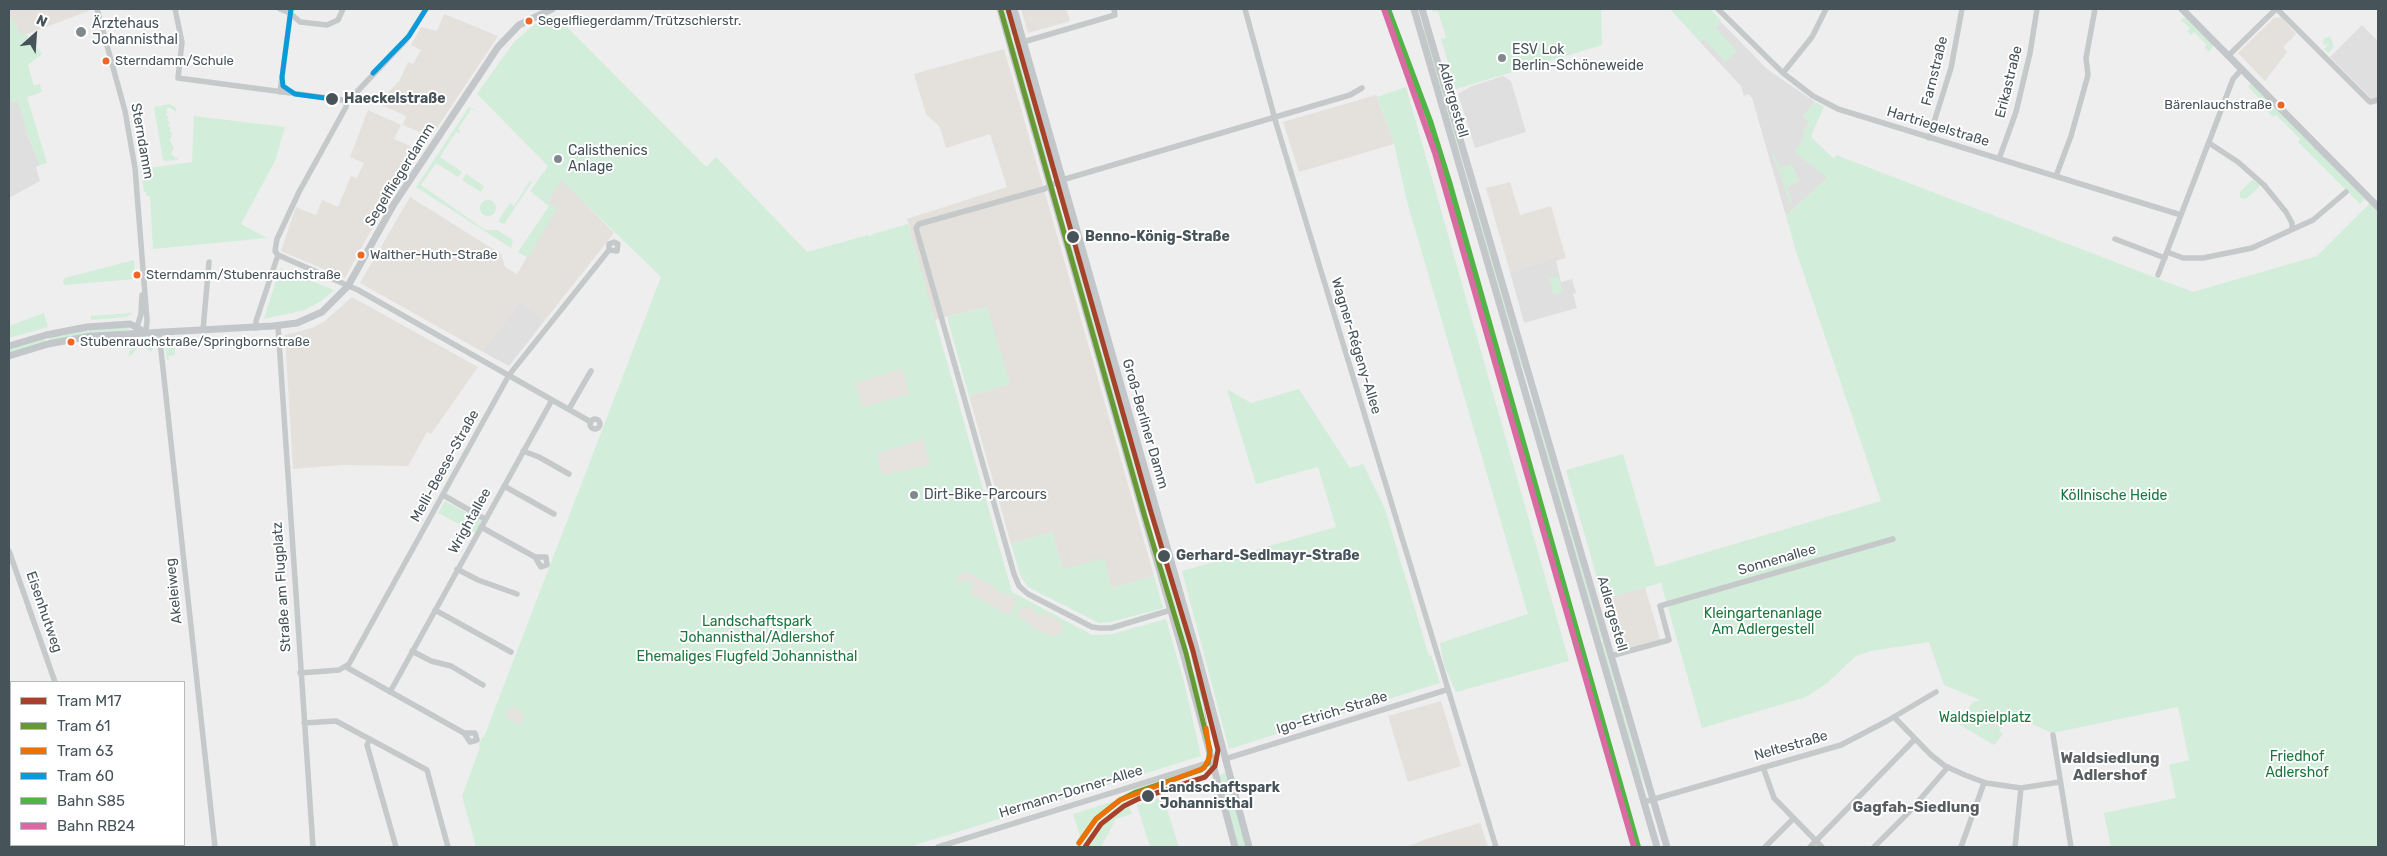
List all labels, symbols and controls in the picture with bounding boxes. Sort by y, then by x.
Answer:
north arrow [10,10,60,60]
text: N [34,11,50,31]
place label: Segelfliegerdamm/Trützschlerstr. [538,13,741,29]
place label: Ärztehaus Johannisthal [92,16,178,48]
marker: Segelfliegerdamm/Trützschlerstr. [524,16,534,26]
marker: Ärztehaus Johannisthal [74,25,88,39]
street label: Farnstraße [1918,35,1952,107]
place label: ESV Lok Berlin-Schöneweide [1512,42,1644,74]
street label: Erikastraße [1992,44,2026,120]
marker: ESV Lok Berlin-Schöneweide [1496,52,1508,64]
place label: Sterndamm/Schule [115,53,234,69]
marker: Sterndamm/Schule [101,56,111,66]
street label: Adlergestell [1434,60,1472,140]
marker: Haeckelstraße [324,91,340,107]
place label: Haeckelstraße [344,91,445,107]
place label: Bärenlauchstraße [2164,97,2272,113]
marker: Bärenlauchstraße [2276,100,2286,110]
street label: Sterndamm [127,102,157,180]
street label: Hartriegelstraße [1885,103,1991,151]
street label: Segelfliegerdamm [362,120,438,230]
place label: Calisthenics Anlage [568,143,648,176]
marker: Calisthenics Anlage [552,153,564,165]
marker: Benno-König-Straße [1065,229,1081,245]
place label: Benno-König-Straße [1085,229,1230,245]
place label: Walther-Huth-Straße [370,247,498,263]
marker: Walther-Huth-Straße [356,250,366,260]
place label: Sterndamm/Stubenrauchstraße [146,267,341,283]
marker: Sterndamm/Stubenrauchstraße [132,270,142,280]
street label: Wagner-Régeny-Allee [1327,276,1385,416]
place label: Stubenrauchstraße/Springbornstraße [80,334,310,350]
marker: Stubenrauchstraße/Springbornstraße [66,337,76,347]
street label: Groß-Berliner Damm [1118,357,1172,491]
street label: Melli-Beese-Straße [407,407,483,525]
street label: Wrightallee [445,485,495,557]
place label: Dirt-Bike-Parcours [924,487,1047,503]
park label: Köllnische Heide [2061,488,2167,504]
marker: Dirt-Bike-Parcours [908,489,920,501]
street label: Straße am Flugplatz [269,521,295,653]
street label: Sonnenallee [1736,541,1818,579]
marker: Gerhard-Sedlmayr-Straße [1156,548,1172,564]
place label: Gerhard-Sedlmayr-Straße [1176,548,1360,564]
street label: Akeleiweg [162,557,186,625]
street label: Eisenhutweg [22,569,66,655]
street label: Adlergestell [1593,574,1631,654]
park label: Kleingartenanlage Am Adlergestell [1704,606,1822,638]
park label: Landschaftspark Johannisthal/Adlershof [680,614,834,646]
park label: Ehemaliges Flugfeld Johannisthal [637,649,857,665]
legend [10,681,185,846]
street label: Igo-Etrich-Straße [1274,688,1390,738]
text: Tram M17 [57,692,121,710]
park label: Waldspielplatz [1939,710,2031,726]
text: Tram 61 [57,717,110,735]
street label: Neltestraße [1752,727,1830,765]
text: Tram 63 [57,742,113,760]
park label: Friedhof Adlershof [2265,749,2329,782]
district label: Waldsiedlung Adlershof [2061,750,2159,785]
street label: Hermann-Dorner-Allee [997,762,1145,822]
text: Tram 60 [57,767,114,785]
place label: Landschaftspark Johannisthal [1160,780,1280,812]
marker: Landschaftspark Johannisthal [1140,788,1156,804]
text: Bahn S85 [57,792,125,810]
district label: Gagfah-Siedlung [1853,799,1979,817]
text: Bahn RB24 [57,817,135,835]

